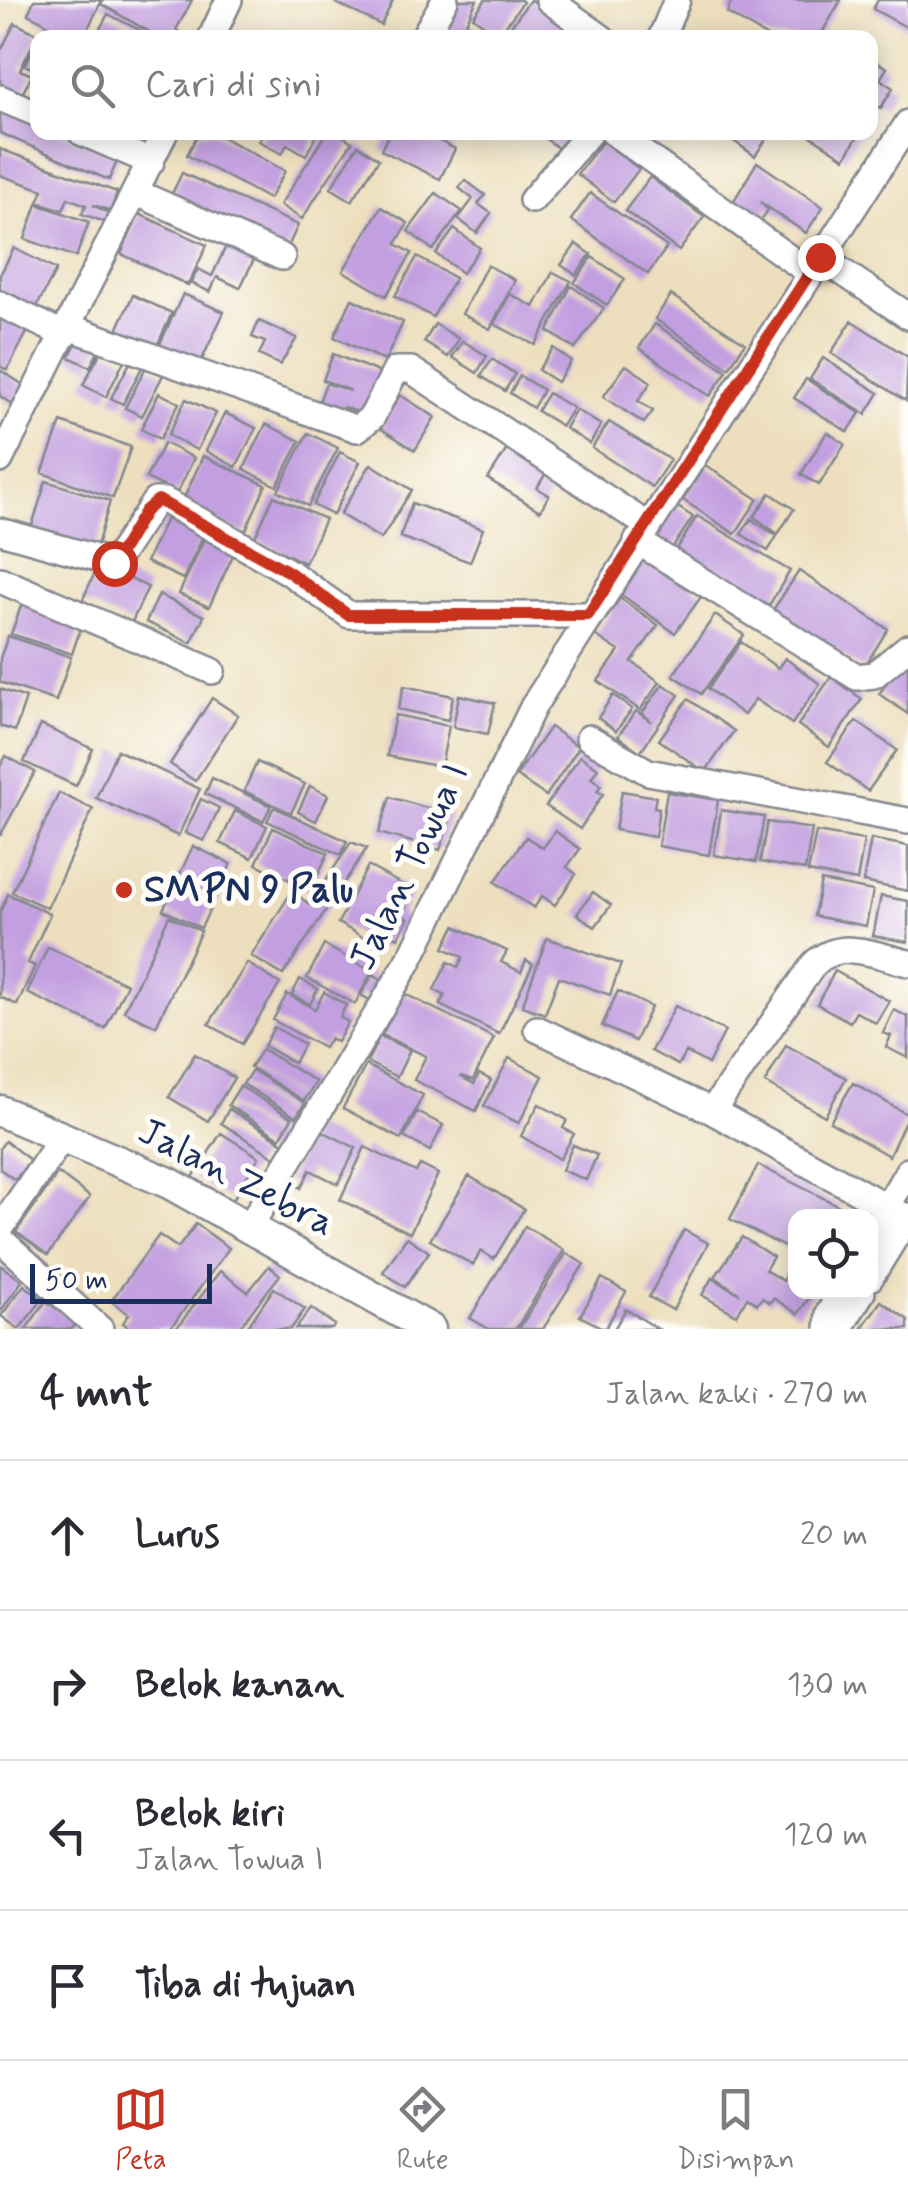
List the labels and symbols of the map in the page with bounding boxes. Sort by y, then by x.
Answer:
route end [798,235,844,281]
route start [92,541,138,587]
street label: Jalan Towua I [339,756,481,978]
place label: SMPN 9 Palu [144,866,353,915]
marker: SMPN 9 Palu [113,879,135,901]
street label: Jalan Zebra [130,1108,342,1248]
scale bar [30,1259,212,1304]

